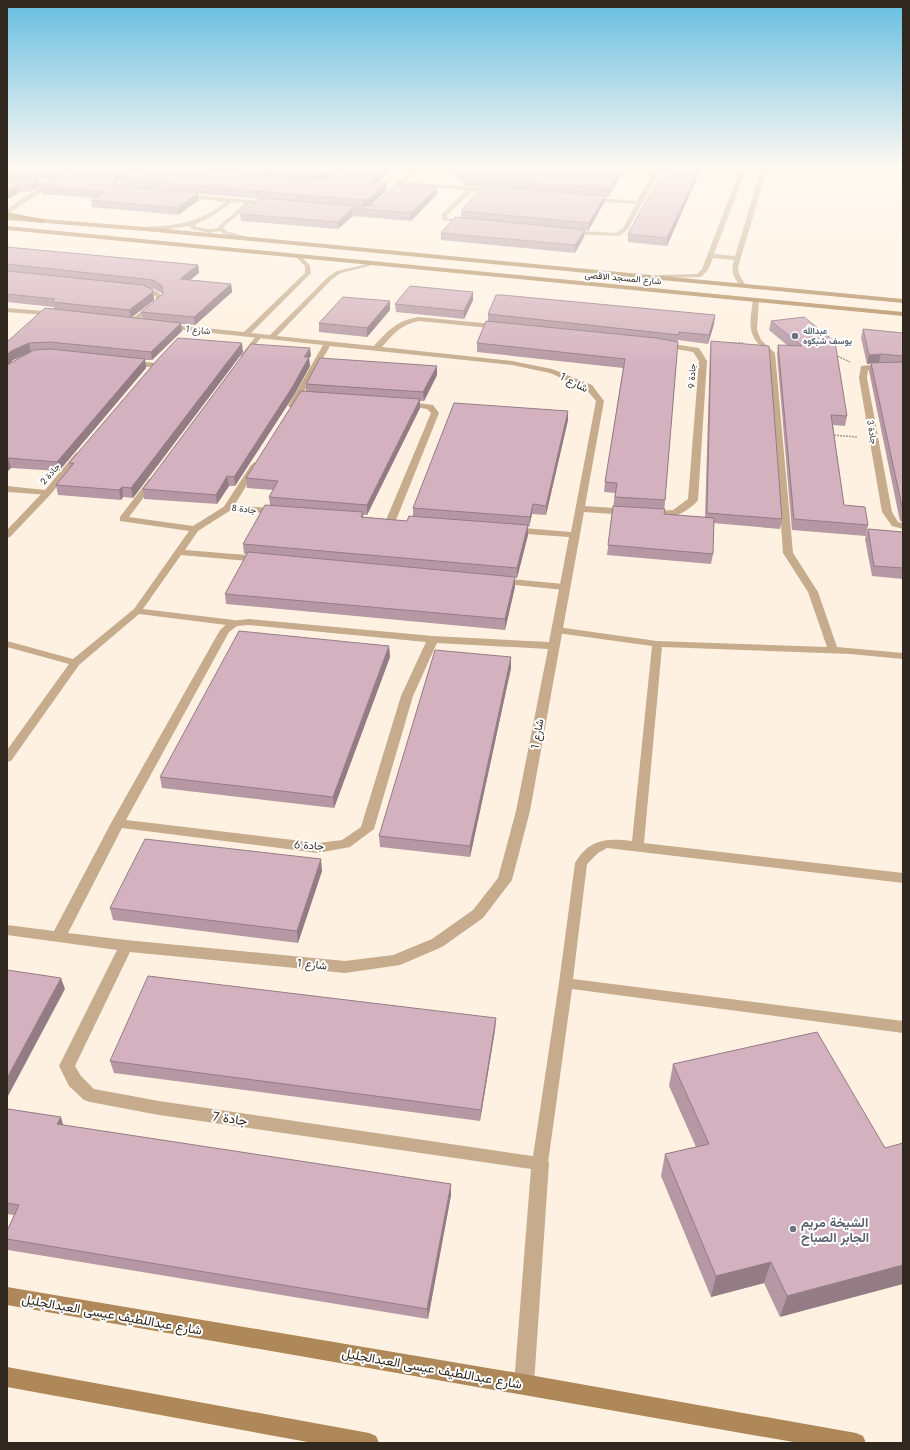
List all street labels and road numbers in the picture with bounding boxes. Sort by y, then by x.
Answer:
street label: شارع المسجد الاقصى [584,268,662,287]
street label: شارع 1 [185,322,211,337]
street label: جادة 9 [685,363,698,389]
street label: شارع 1 [557,368,591,396]
street label: جادة 3 [864,419,881,445]
street label: جادة 2 [37,460,63,487]
street label: جادة 8 [231,501,257,516]
street label: شارع 1 [526,717,548,750]
street label: جادة 6 [293,836,325,854]
street label: شارع 1 [296,954,328,974]
street label: جادة 7 [211,1107,249,1130]
street label: شارع عبداللطيف عيسى العبدالجليل [20,1289,204,1340]
street label: شارع عبداللطيف عيسى العبدالجليل [340,1343,524,1394]

